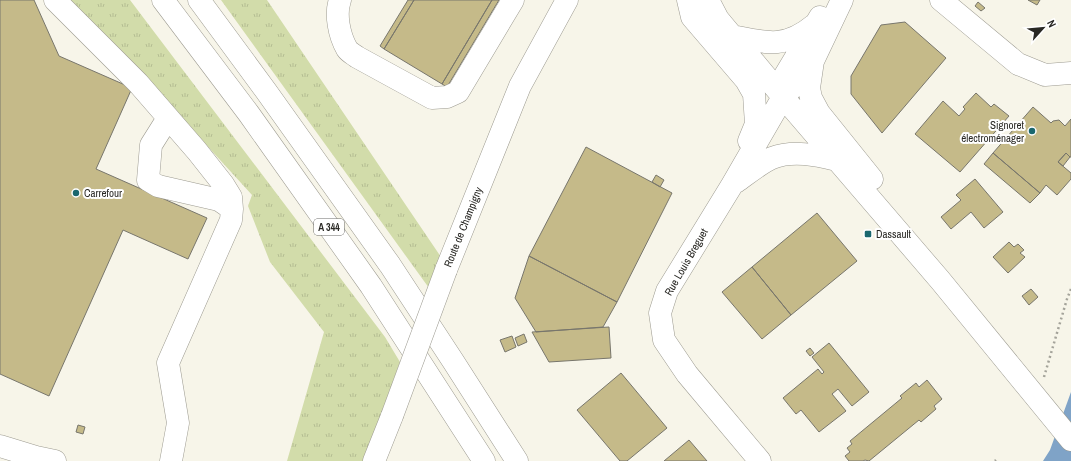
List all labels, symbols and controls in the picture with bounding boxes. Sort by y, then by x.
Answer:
north arrow [1023,8,1063,48]
text: N [1044,17,1060,30]
place label: Signoret électroménager [961,118,1024,145]
marker: Signoret électroménager [1027,126,1037,136]
street label: Route de Champigny [441,184,486,269]
place label: Carrefour [84,186,122,200]
marker: Carrefour [71,188,81,198]
road number: A 344 [314,219,344,235]
street label: Rue Louis Breguet [661,226,711,298]
place label: Dassault [876,227,912,241]
marker: Dassault [863,229,873,239]

